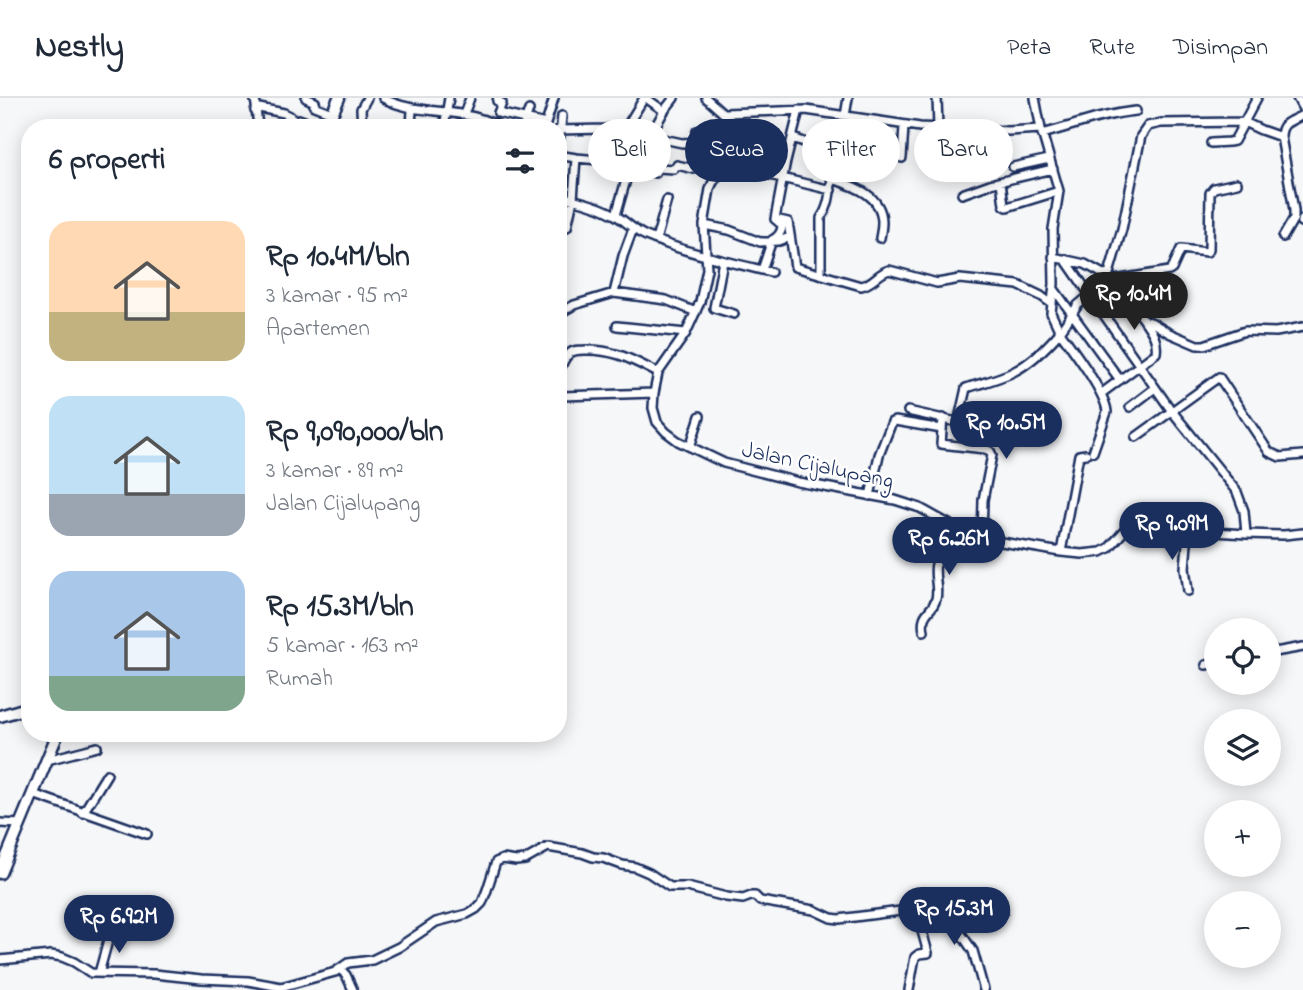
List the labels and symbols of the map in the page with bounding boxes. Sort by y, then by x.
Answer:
pin: Rp 10.4M [1062,272,1206,332]
pin: Rp 10.5M [934,402,1078,461]
street label: Jalan Cijalupang [738,434,896,500]
pin: Rp 9.09M [1100,503,1244,562]
pin: Rp 6.26M [877,518,1021,577]
pin: Rp 15.3M [882,888,1026,947]
pin: Rp 6.92M [47,896,191,955]

